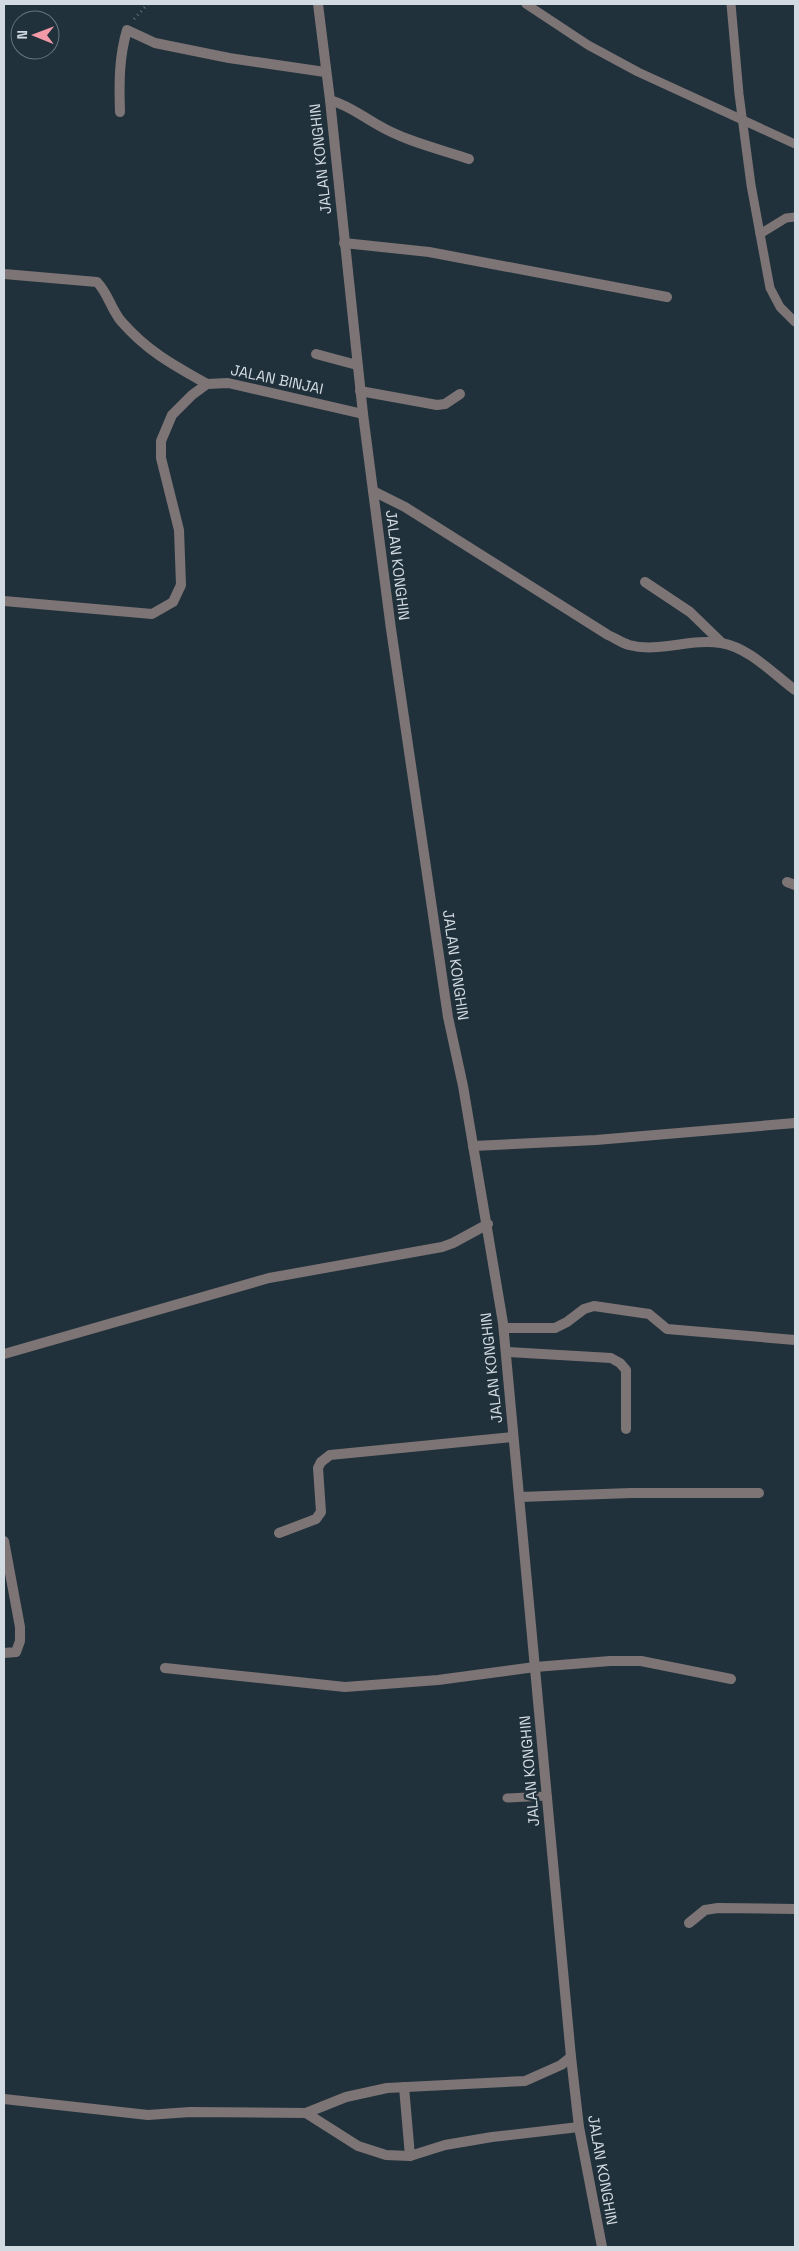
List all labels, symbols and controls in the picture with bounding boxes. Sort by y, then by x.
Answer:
north arrow [10,10,60,60]
text: N [13,30,31,40]
street label: JALAN KONGHIN [305,103,335,215]
street label: JALAN BINJAI [229,360,325,398]
street label: JALAN KONGHIN [382,509,414,621]
street label: JALAN KONGHIN [439,909,473,1021]
street label: JALAN KONGHIN [476,1312,506,1424]
street label: JALAN KONGHIN [515,1715,543,1827]
street label: JALAN KONGHIN [584,2113,622,2227]

